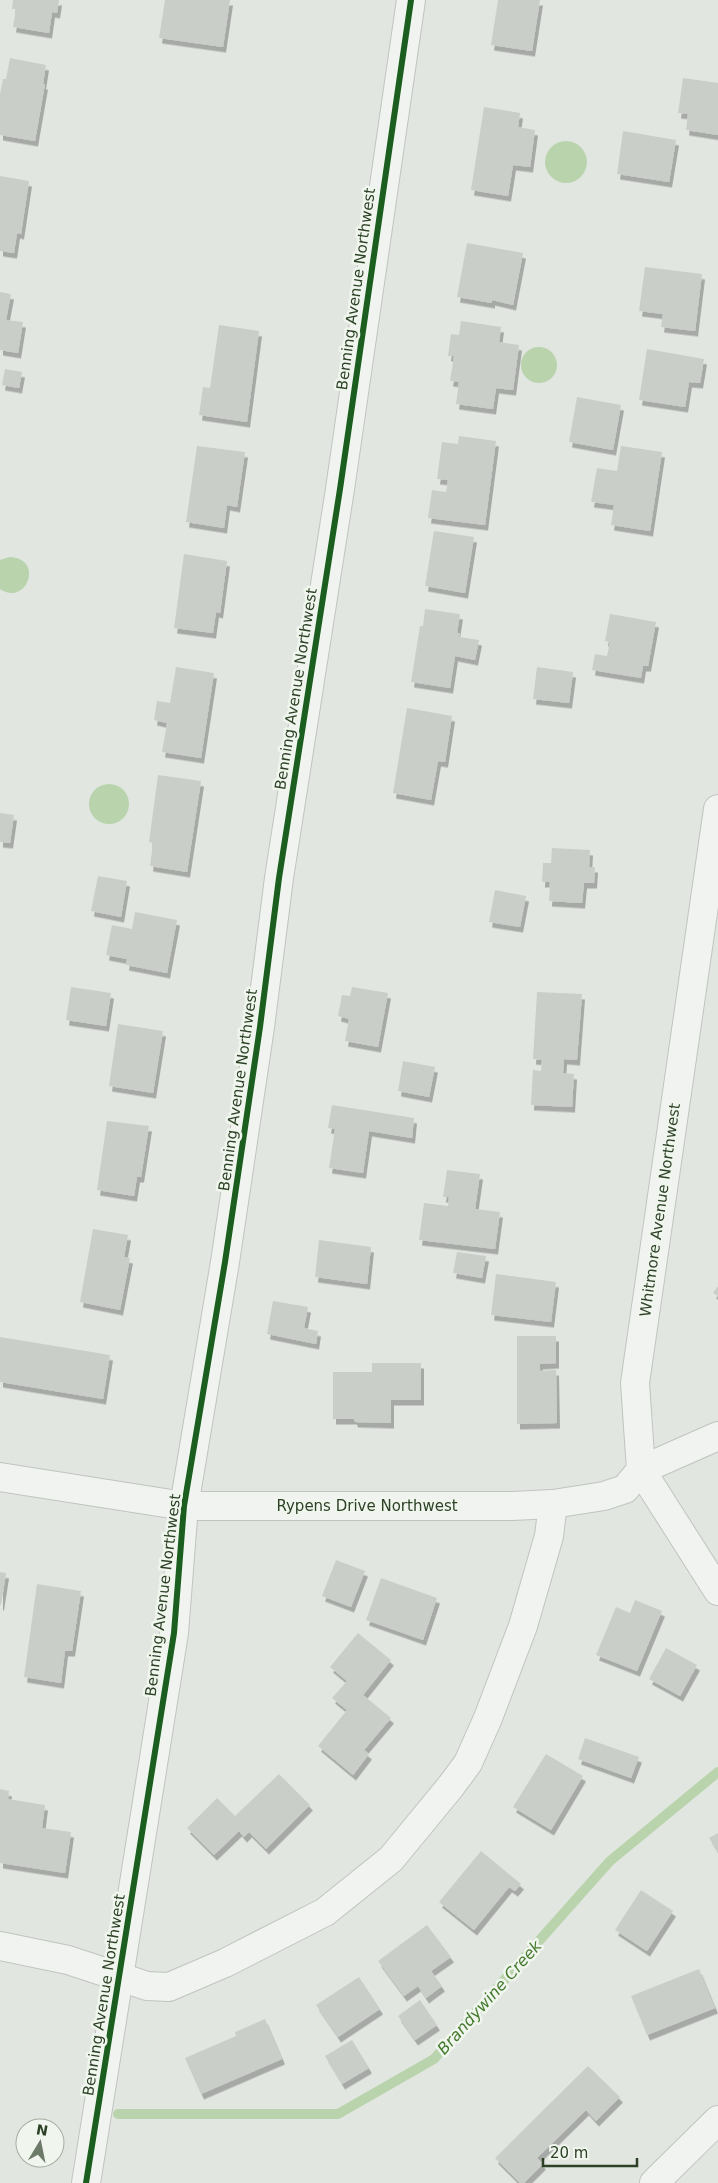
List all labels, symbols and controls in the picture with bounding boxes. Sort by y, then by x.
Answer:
street label: Benning Avenue Northwest [333,187,379,391]
street label: Benning Avenue Northwest [271,587,321,791]
street label: Benning Avenue Northwest [215,988,261,1192]
street label: Whitmore Avenue Northwest [636,1102,684,1318]
street label: Benning Avenue Northwest [142,1492,184,1697]
street label: Rypens Drive Northwest [276,1497,458,1515]
street label: Benning Avenue Northwest [79,1893,129,2097]
water label: Brandywine Creek [433,1936,546,2058]
north arrow [15,2118,65,2168]
text: N [35,2121,49,2139]
scale bar [543,2136,637,2168]
text: 20 m [550,2144,588,2162]

